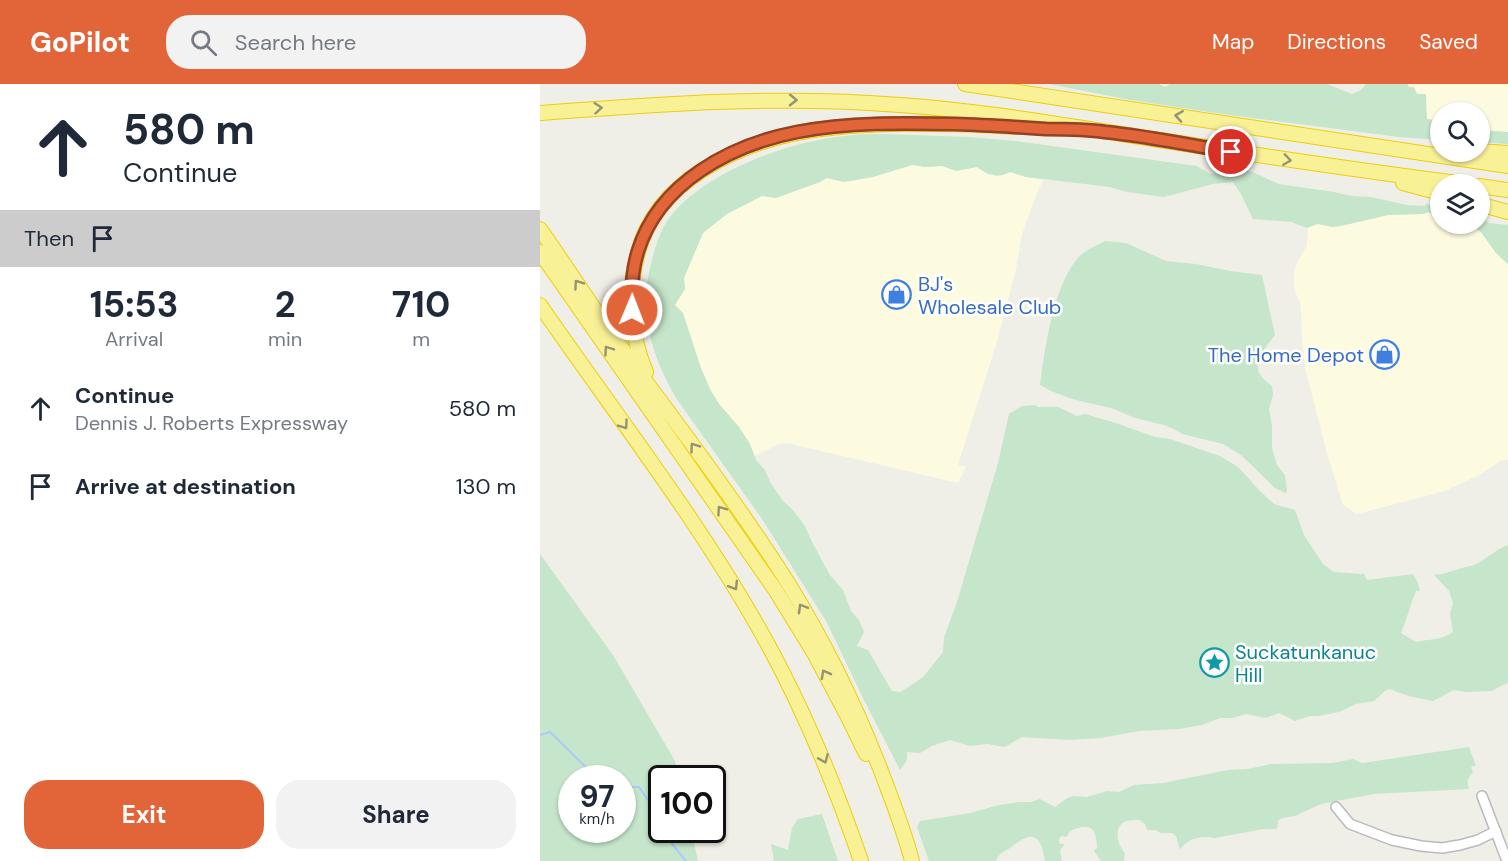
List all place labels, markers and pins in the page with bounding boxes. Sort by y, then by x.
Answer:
pin [1205,126,1256,177]
place label: BJ's Wholesale Club [918,271,1061,320]
shop icon: BJ's Wholesale Club [881,279,913,311]
shop icon: The Home Depot [1369,339,1401,371]
place label: The Home Depot [1208,342,1364,368]
place label: Suckatunkanuc Hill [1235,639,1376,688]
place icon: Suckatunkanuc Hill [1198,647,1230,679]

